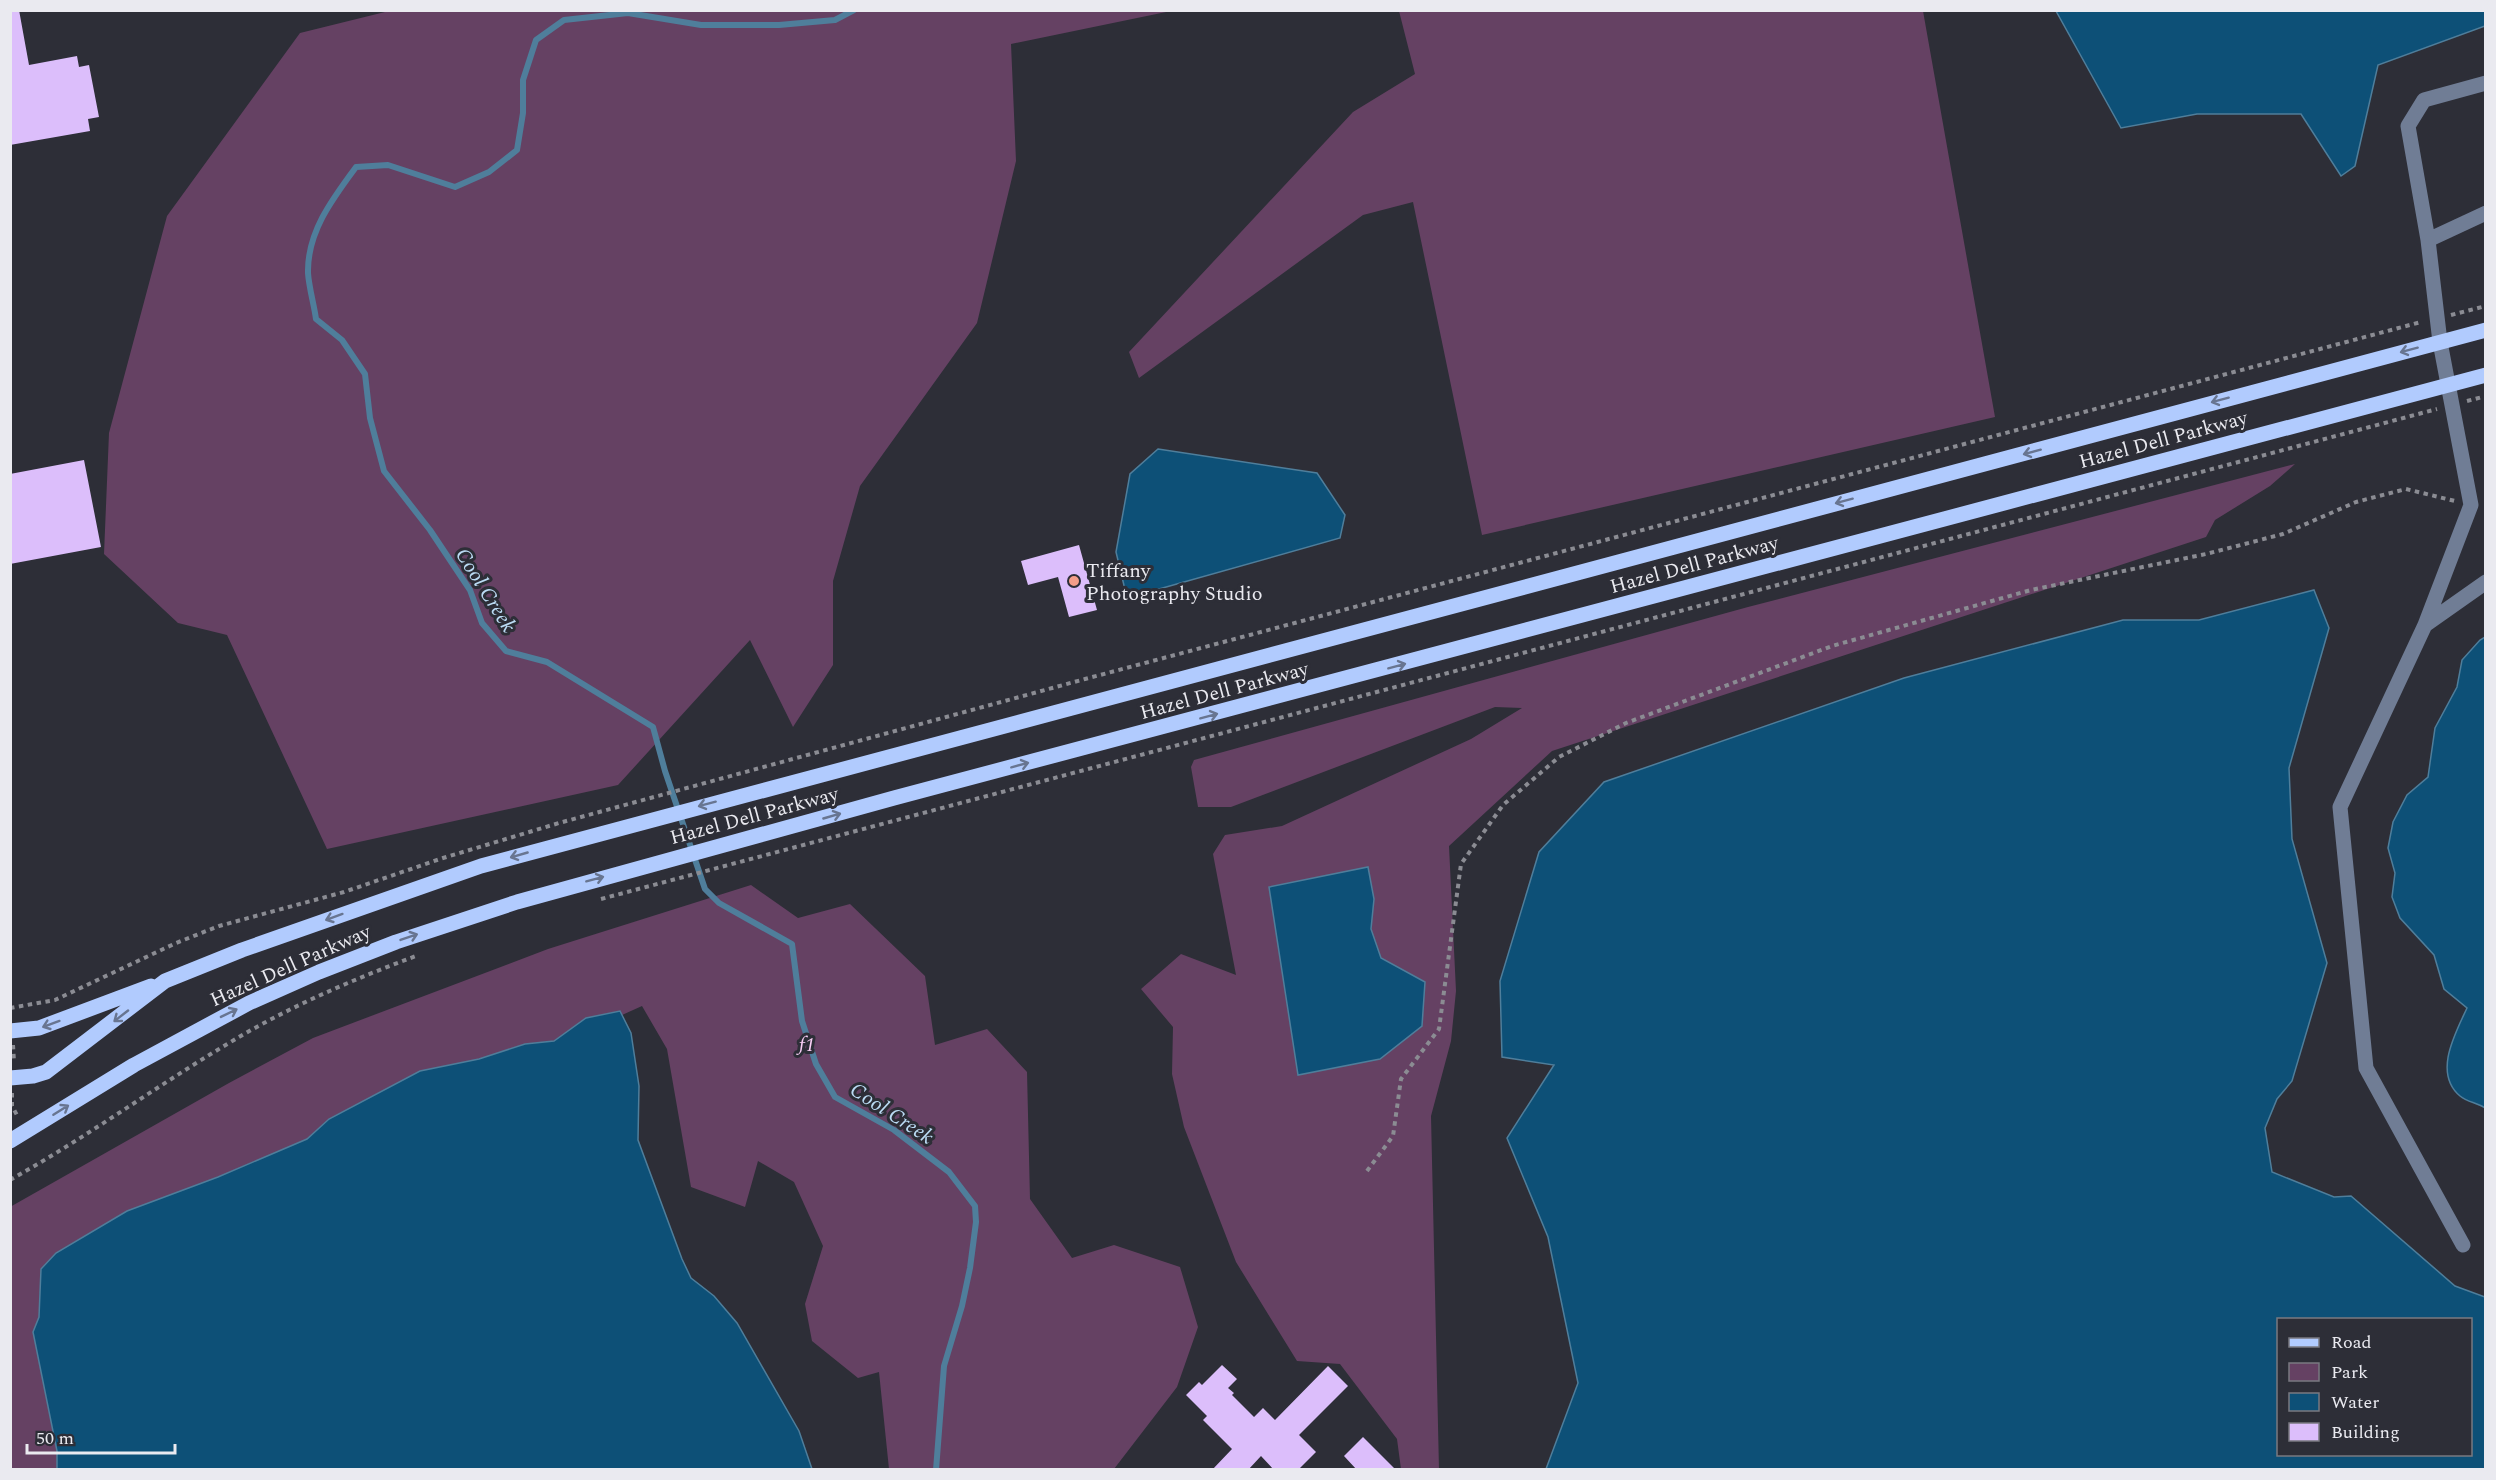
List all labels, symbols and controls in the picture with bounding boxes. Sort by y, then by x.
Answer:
one-way arrow [2399,345,2418,356]
one-way arrow [2211,395,2230,407]
street label: Hazel Dell Parkway [2076,403,2252,477]
one-way arrow [2023,446,2042,458]
one-way arrow [1834,496,1853,508]
street label: Hazel Dell Parkway [1607,528,1783,602]
water label: Cool Creek [446,542,524,639]
place label: Tiffany Photography Studio [1086,556,1262,609]
marker: Tiffany Photography Studio [1067,574,1081,588]
street label: Hazel Dell Parkway [1137,654,1313,728]
one-way arrow [1387,659,1406,671]
one-way arrow [1199,709,1218,721]
one-way arrow [1010,759,1029,771]
street label: Hazel Dell Parkway [667,779,843,853]
one-way arrow [698,799,717,811]
one-way arrow [822,810,841,821]
one-way arrow [510,850,529,861]
one-way arrow [585,873,604,885]
one-way arrow [325,913,344,924]
street label: Hazel Dell Parkway [205,916,377,1015]
one-way arrow [399,931,418,942]
one-way arrow [220,1007,238,1018]
one-way arrow [113,1009,129,1022]
one-way arrow [43,1019,61,1030]
park label: f1 [796,1030,815,1060]
water label: Cool Creek [843,1075,940,1153]
one-way arrow [52,1104,69,1117]
legend [2277,1318,2472,1456]
text: Road [2331,1329,2372,1356]
text: Park [2331,1359,2368,1386]
text: Water [2331,1389,2379,1416]
scale bar [27,1417,176,1455]
text: Building [2331,1419,2400,1446]
text: 50 m [36,1425,74,1452]

